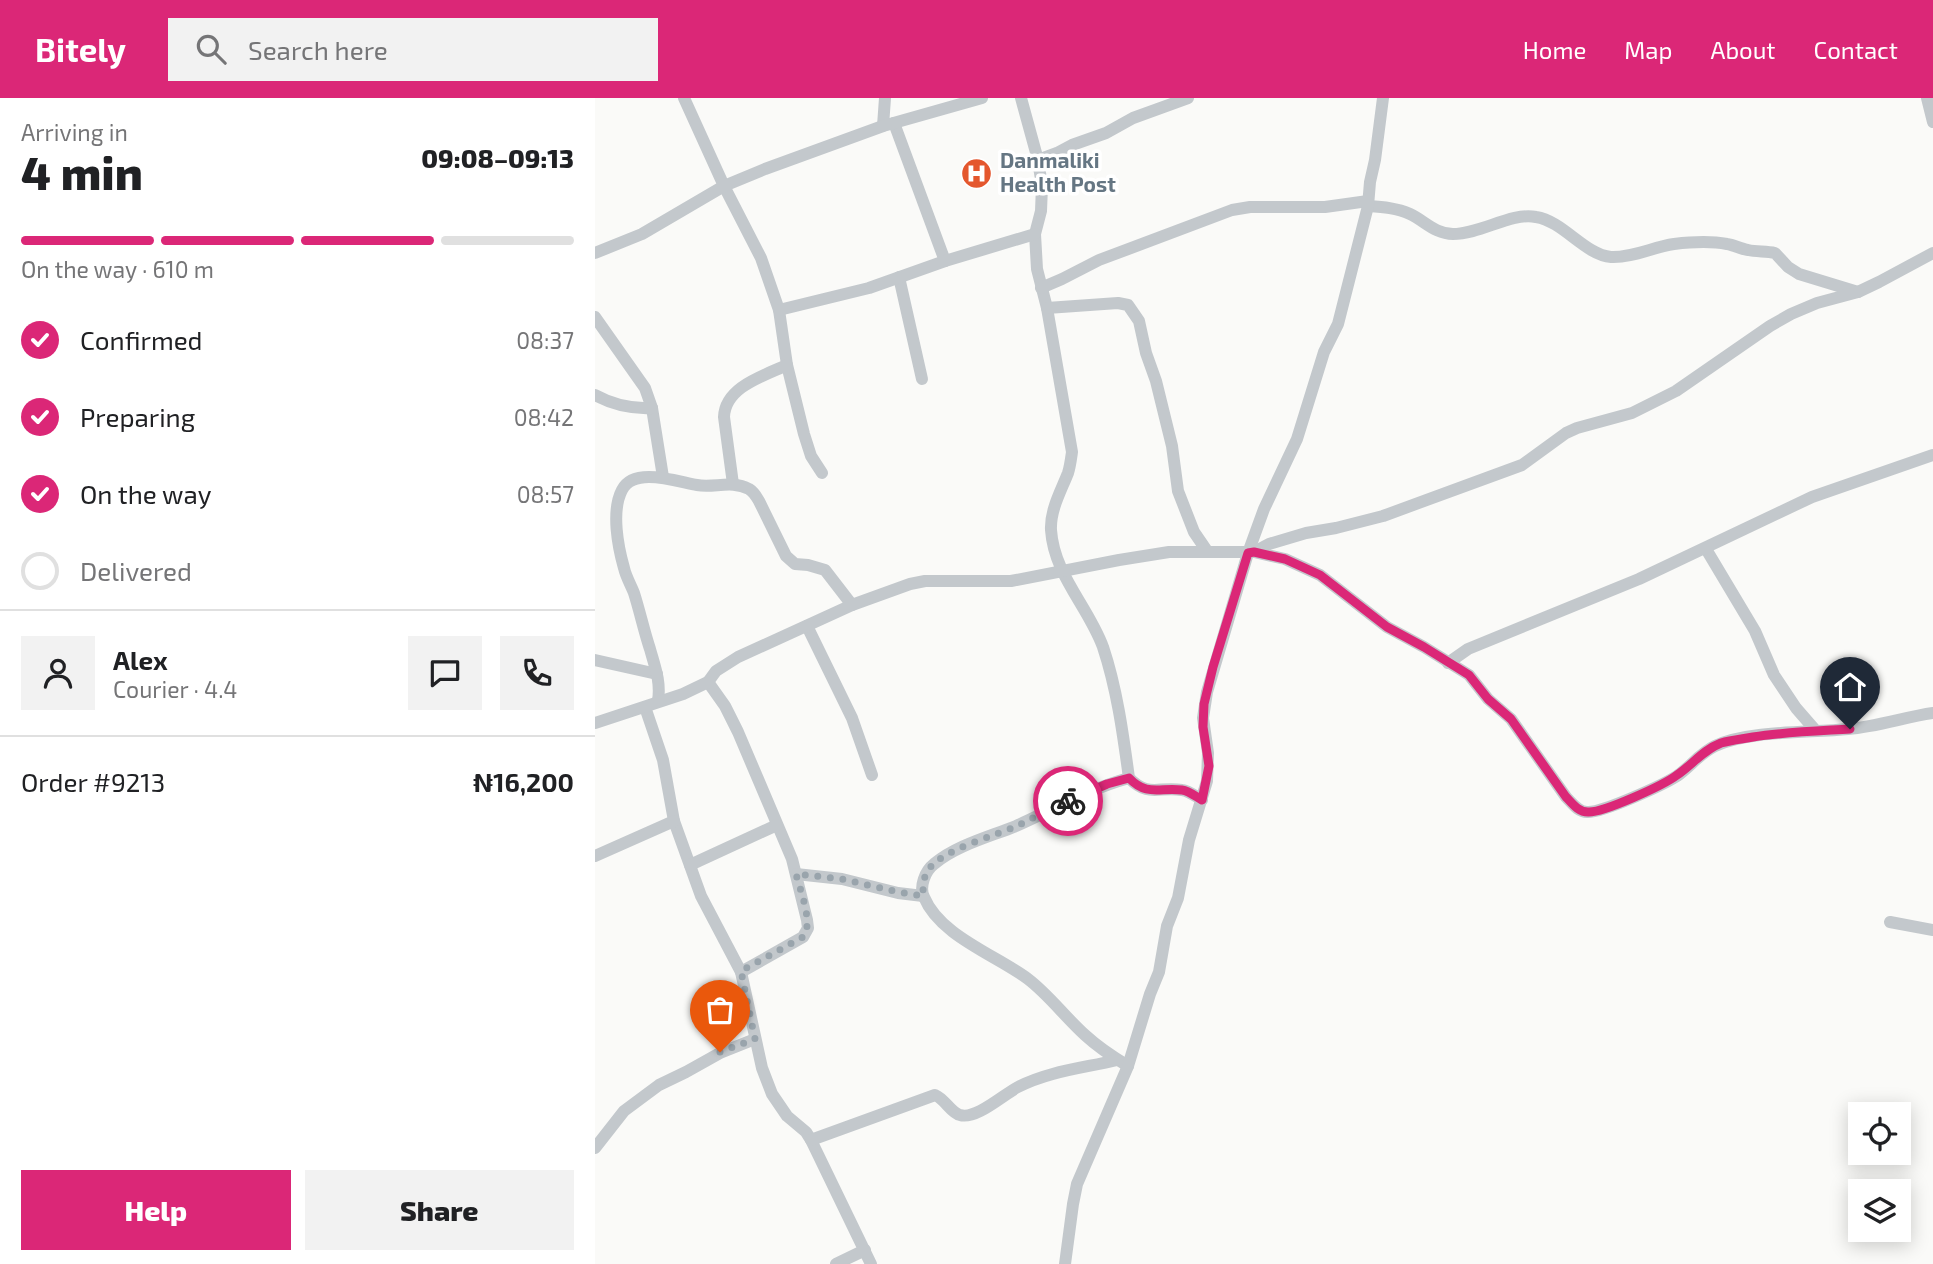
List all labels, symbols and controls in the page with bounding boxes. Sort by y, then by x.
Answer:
search box [168,18,658,81]
text: Bitely [35,29,126,69]
icon: search [192,30,230,68]
text: Search here [248,34,388,65]
text: Home [1523,35,1586,64]
text: Map [1624,35,1672,64]
text: About [1710,35,1776,64]
text: Contact [1814,35,1898,64]
text: Arriving in [21,118,128,146]
text: 09:08–09:13 [421,142,574,173]
text: 4 min [21,144,143,199]
place label: Danmaliki Health Post [1000,147,1116,196]
hospital icon: Danmaliki Health Post [960,156,994,190]
text: On the way · 610 m [21,255,214,283]
icon: check [21,321,59,359]
text: Confirmed [80,324,203,355]
text: 08:37 [516,326,574,354]
icon: check [21,398,59,436]
text: Preparing [80,401,195,432]
text: 08:42 [514,403,574,431]
icon: check [21,475,59,513]
text: On the way [80,478,211,509]
text: 08:57 [517,480,574,508]
text: Delivered [80,555,192,586]
button: person [21,636,95,710]
button: chat [408,636,482,710]
button: phone [500,636,574,710]
text: Alex [113,644,168,675]
pin [1820,657,1880,729]
icon: home [1831,668,1869,706]
text: Courier · 4.4 [113,675,237,703]
text: Order #9213 [21,766,165,797]
text: ₦16,200 [473,766,574,797]
courier [1033,766,1103,836]
icon: bike [1049,782,1087,820]
pin [690,980,750,1052]
icon: bag [701,991,739,1029]
map controls [1848,1102,1911,1242]
button: locate [1848,1102,1911,1165]
button: Help [21,1170,291,1250]
button: Share [305,1170,574,1250]
button: layers [1848,1179,1911,1242]

